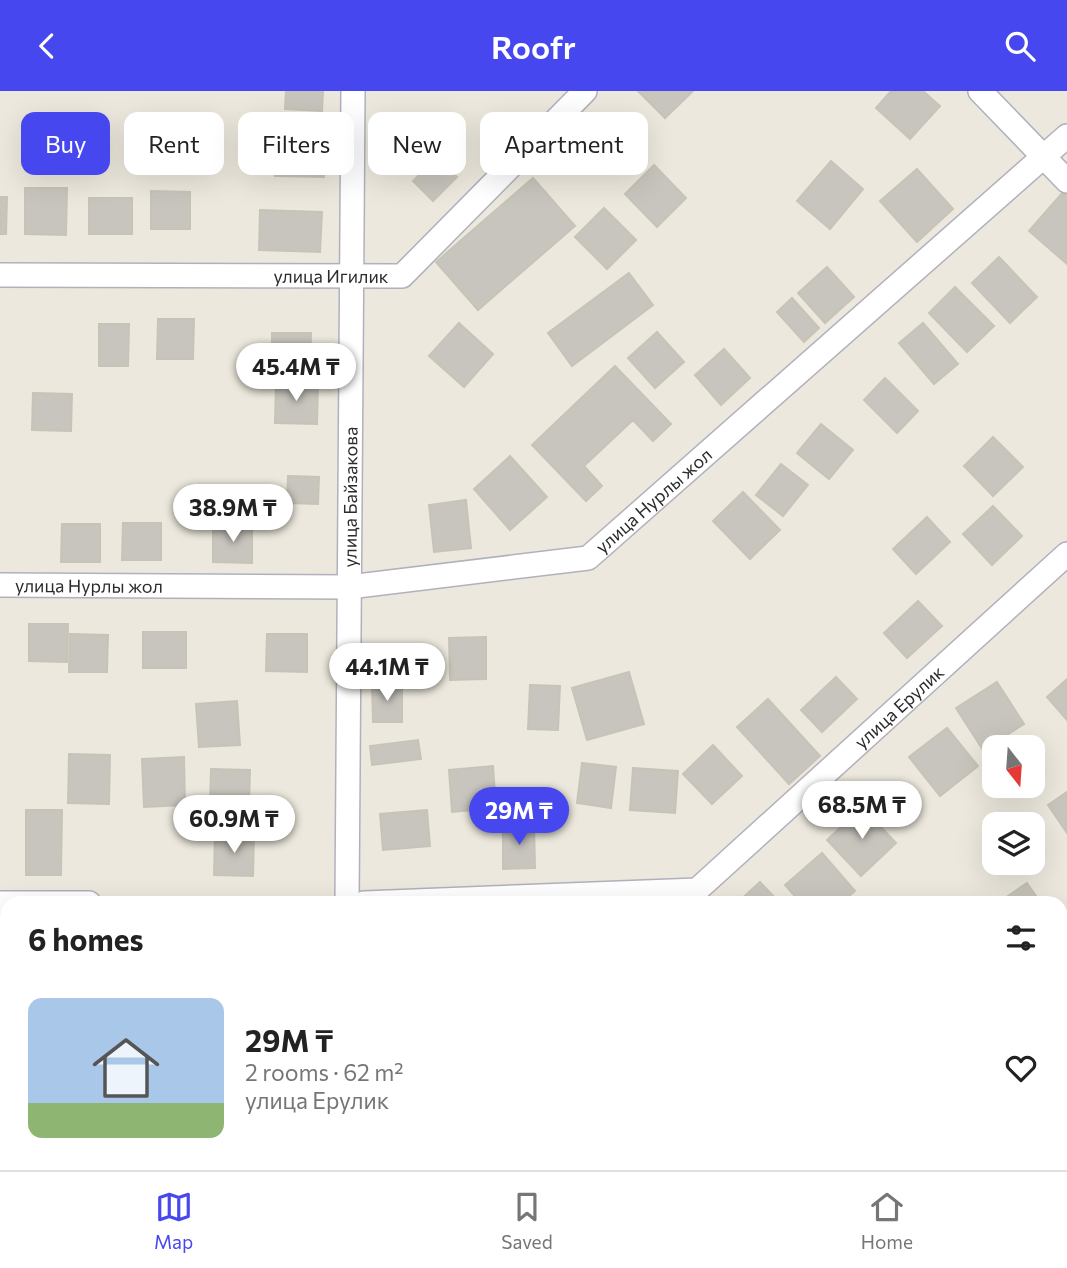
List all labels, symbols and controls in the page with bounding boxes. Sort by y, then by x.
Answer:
text: Roofr [491,26,576,66]
icon: back [28,27,66,65]
icon: search [1001,27,1039,65]
chip: Buy [21,112,110,175]
chip: Rent [124,112,224,175]
chip: Filters [238,112,354,175]
chip: New [368,112,466,175]
chip: Apartment [480,112,648,175]
street label: улица Игилик [274,265,389,287]
pin: 45.4M ₸ [231,343,361,403]
text: 45.4M ₸ [252,352,340,380]
street label: улица Байзакова [338,427,362,567]
street label: улица Нурлы жол [591,443,716,557]
pin: 38.9M ₸ [168,484,298,544]
text: 38.9M ₸ [189,493,277,521]
street label: улица Нурлы жол [15,574,163,597]
pin: 44.1M ₸ [322,643,452,703]
text: 44.1M ₸ [345,652,429,680]
street label: улица Ерулик [850,660,948,753]
north arrow [982,735,1045,798]
map controls [982,735,1045,875]
pin: 68.5M ₸ [797,781,927,841]
pin: 29M ₸ [470,787,568,847]
text: 68.5M ₸ [818,790,906,818]
pin: 60.9M ₸ [169,795,299,855]
text: 29M ₸ [485,796,553,824]
text: 60.9M ₸ [189,804,279,832]
button: layers [982,812,1045,875]
icon: filters [1002,919,1040,957]
text: 6 homes [28,920,143,957]
text: 29M ₸ [245,1021,333,1058]
icon: home [84,1026,168,1110]
icon: heart [1002,1049,1040,1087]
text: 2 rooms · 62 m² [245,1058,404,1086]
text: улица Ерулик [245,1086,389,1114]
tab: Map [154,1188,193,1253]
tab: Saved [501,1188,553,1253]
tab: Home [861,1188,913,1253]

